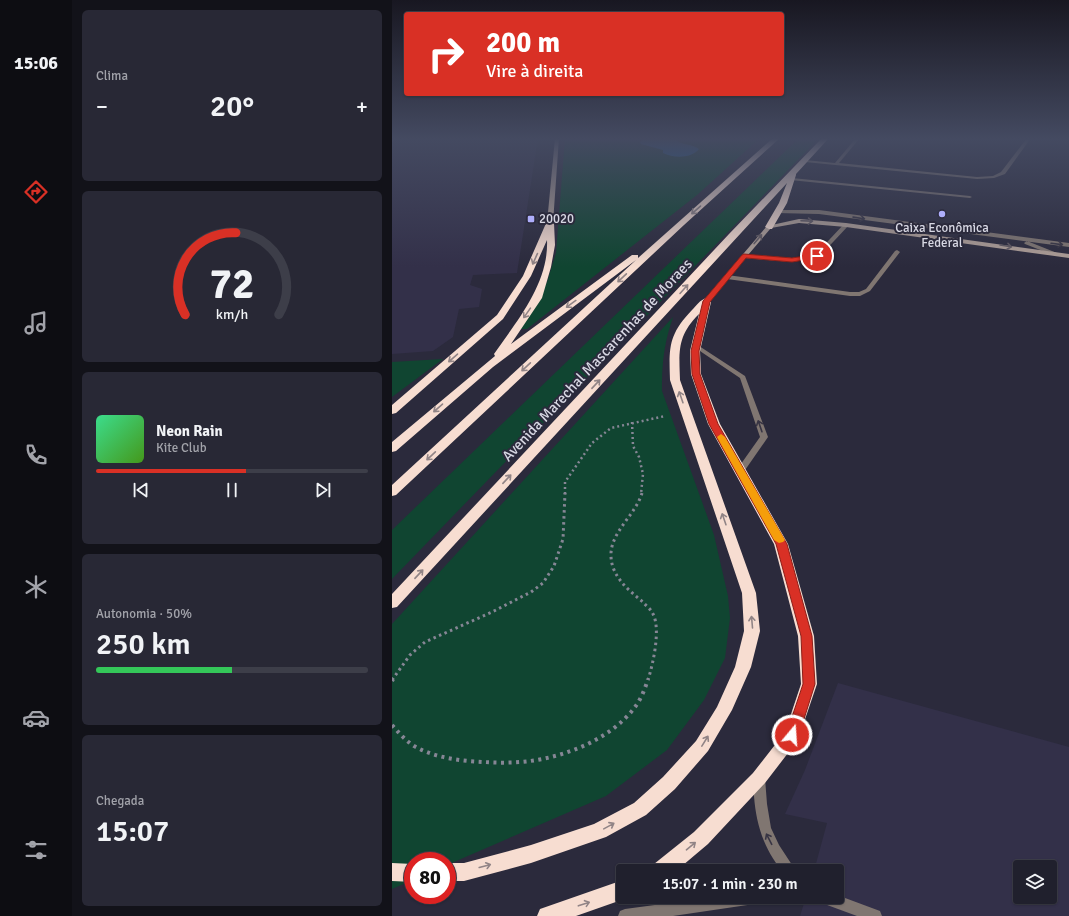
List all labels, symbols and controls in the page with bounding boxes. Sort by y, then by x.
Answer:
text: 200 m [486,26,560,60]
icon: right [420,28,472,80]
text: 15:06 [14,52,58,74]
text: Vire à direita [486,60,583,82]
text: Clima [96,68,128,84]
text: 20° [210,88,254,125]
text: − [96,93,108,120]
text: + [356,93,368,120]
icon: directions [22,178,50,206]
one-way arrow [690,206,701,215]
marker: Caixa Econômica Federal [937,209,947,219]
place label: 20020 [539,211,574,227]
marker: 20020 [526,214,536,224]
one-way arrow [852,214,865,222]
one-way arrow [800,217,813,225]
place label: Caixa Econômica Federal [895,220,989,251]
one-way arrow [754,234,763,245]
pin [800,239,834,273]
one-way arrow [1050,240,1063,248]
one-way arrow [999,242,1012,250]
icon: arrive [806,245,828,267]
one-way arrow [530,252,538,264]
street label: Avenida Marechal Mascarenhas de Moraes [498,255,696,465]
text: 72 [210,259,254,310]
one-way arrow [616,274,627,283]
one-way arrow [679,284,688,294]
one-way arrow [565,300,576,309]
text: km/h [216,305,248,322]
one-way arrow [523,307,531,318]
icon: music [22,309,50,337]
one-way arrow [448,353,459,362]
one-way arrow [522,362,532,371]
one-way arrow [591,379,601,389]
one-way arrow [677,391,685,403]
one-way arrow [433,404,444,413]
one-way arrow [756,420,764,432]
text: Neon Rain [156,422,223,440]
text: Kite Club [156,440,207,456]
icon: phone [22,441,50,469]
one-way arrow [426,451,436,460]
one-way arrow [502,474,512,484]
icon: previous [130,479,152,501]
icon: pause [221,479,243,501]
icon: next [312,479,334,501]
one-way arrow [720,514,728,526]
one-way arrow [414,569,423,579]
icon: climate [22,573,50,601]
text: Autonomia · 50% [96,606,192,622]
one-way arrow [748,616,755,629]
text: 250 km [96,626,191,663]
icon: car [22,704,50,732]
position arrow [771,714,813,756]
one-way arrow [701,736,709,747]
text: Chegada [96,793,144,809]
text: 15:07 [96,813,169,850]
one-way arrow [602,822,614,830]
one-way arrow [765,833,772,845]
icon: filters [22,836,50,864]
one-way arrow [686,842,697,851]
speed limit sign: 80 [404,852,456,904]
map controls [1013,860,1057,904]
button: layers [1013,860,1057,904]
one-way arrow [479,862,492,870]
text: 15:07 · 1 min · 230 m [663,875,797,893]
one-way arrow [577,900,590,907]

